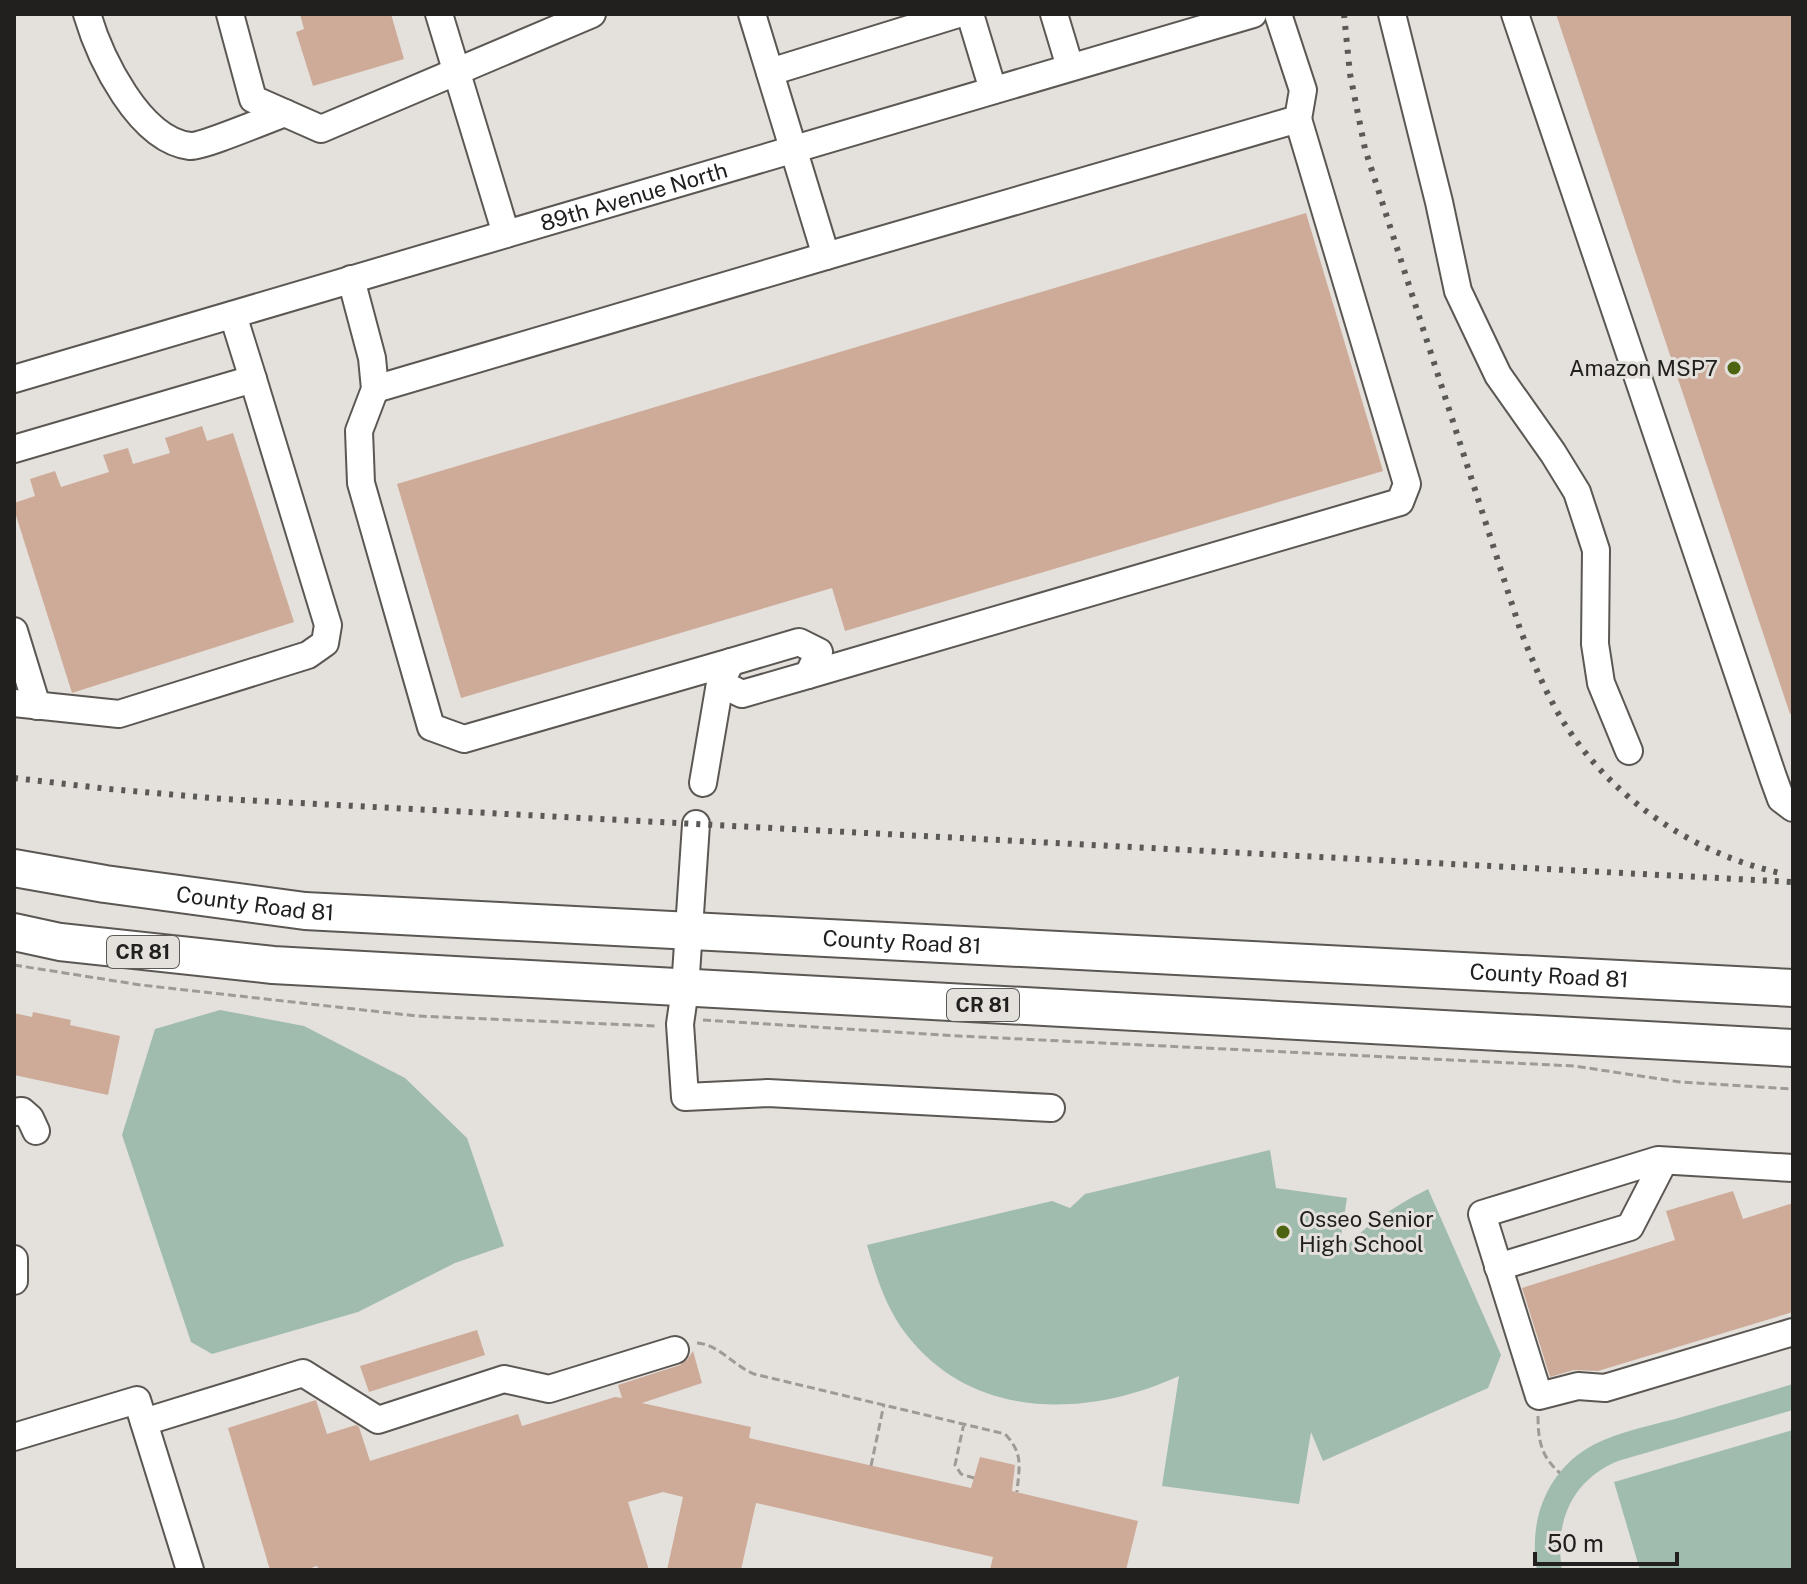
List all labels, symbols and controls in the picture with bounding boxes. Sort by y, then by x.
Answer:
street label: 89th Avenue North [537,157,730,236]
place label: Amazon MSP7 [1569,355,1718,381]
marker: Amazon MSP7 [1725,359,1743,377]
street label: County Road 81 [175,881,335,925]
street label: County Road 81 [822,925,982,959]
road number: CR 81 [107,936,179,968]
street label: County Road 81 [1469,958,1629,992]
road number: CR 81 [947,989,1019,1021]
place label: Osseo Senior High School [1299,1206,1434,1257]
marker: Osseo Senior High School [1274,1223,1292,1241]
scale bar [1535,1516,1677,1566]
text: 50 m [1547,1529,1604,1557]

